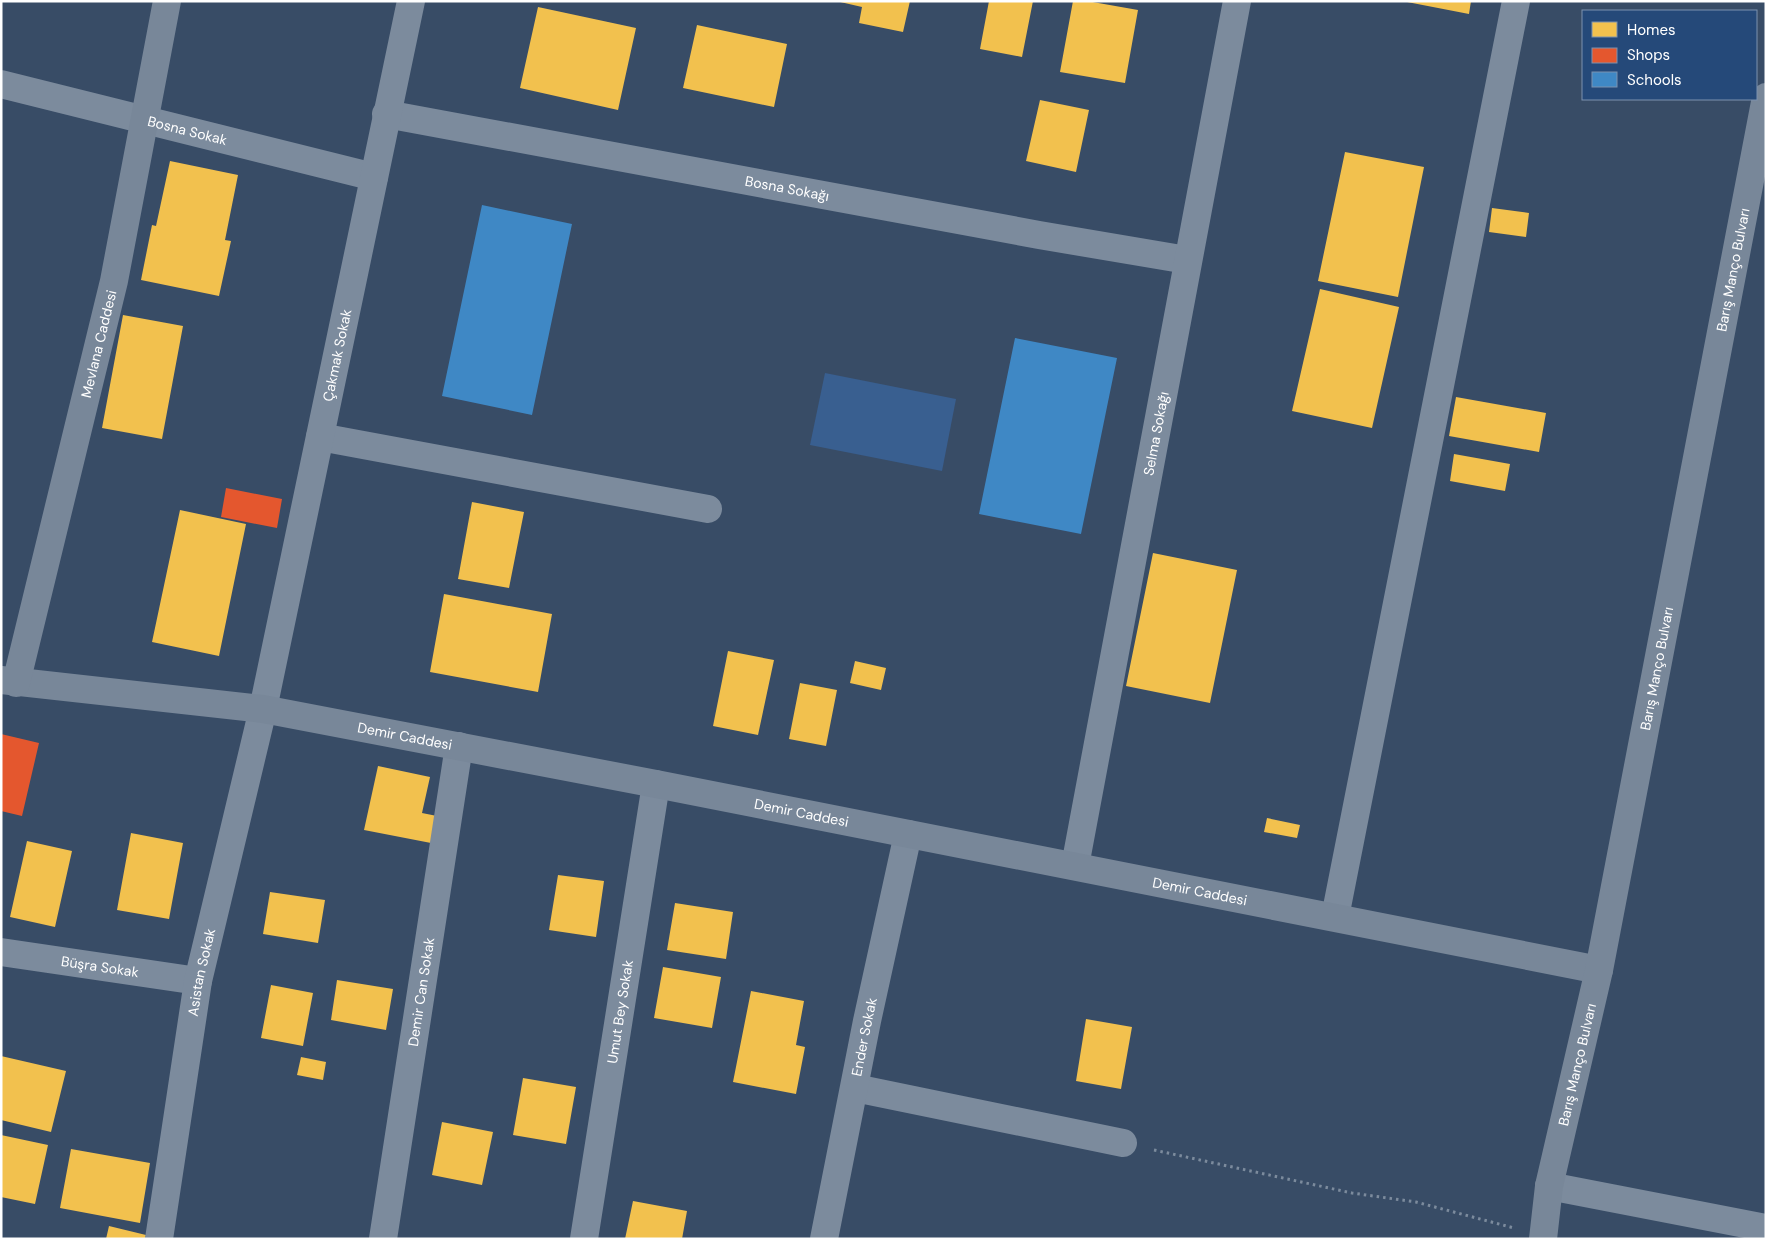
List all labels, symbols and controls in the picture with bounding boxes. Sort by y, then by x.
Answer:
legend [1582,10,1757,100]
text: Homes [1627,20,1676,40]
text: Shops [1627,45,1670,65]
text: Schools [1627,70,1682,90]
street label: Bosna Sokak [146,112,229,149]
street label: Bosna Sokağı [744,172,831,205]
street label: Barış Manço Bulvarı [1712,207,1754,333]
street label: Mevlana Caddesi [77,288,121,400]
street label: Çakmak Sokak [319,308,355,403]
street label: Selma Sokağı [1139,390,1173,477]
street label: Barış Manço Bulvarı [1636,605,1677,732]
street label: Demir Caddesi [356,718,454,754]
street label: Demir Caddesi [753,795,850,831]
street label: Demir Caddesi [1151,873,1249,909]
street label: Asistan Sokak [184,927,219,1018]
street label: Demir Can Sokak [404,936,438,1048]
street label: Büşra Sokak [60,952,140,981]
street label: Umut Bey Sokak [603,959,637,1065]
street label: Ender Sokak [847,996,881,1078]
street label: Barış Manço Bulvarı [1554,1002,1600,1128]

